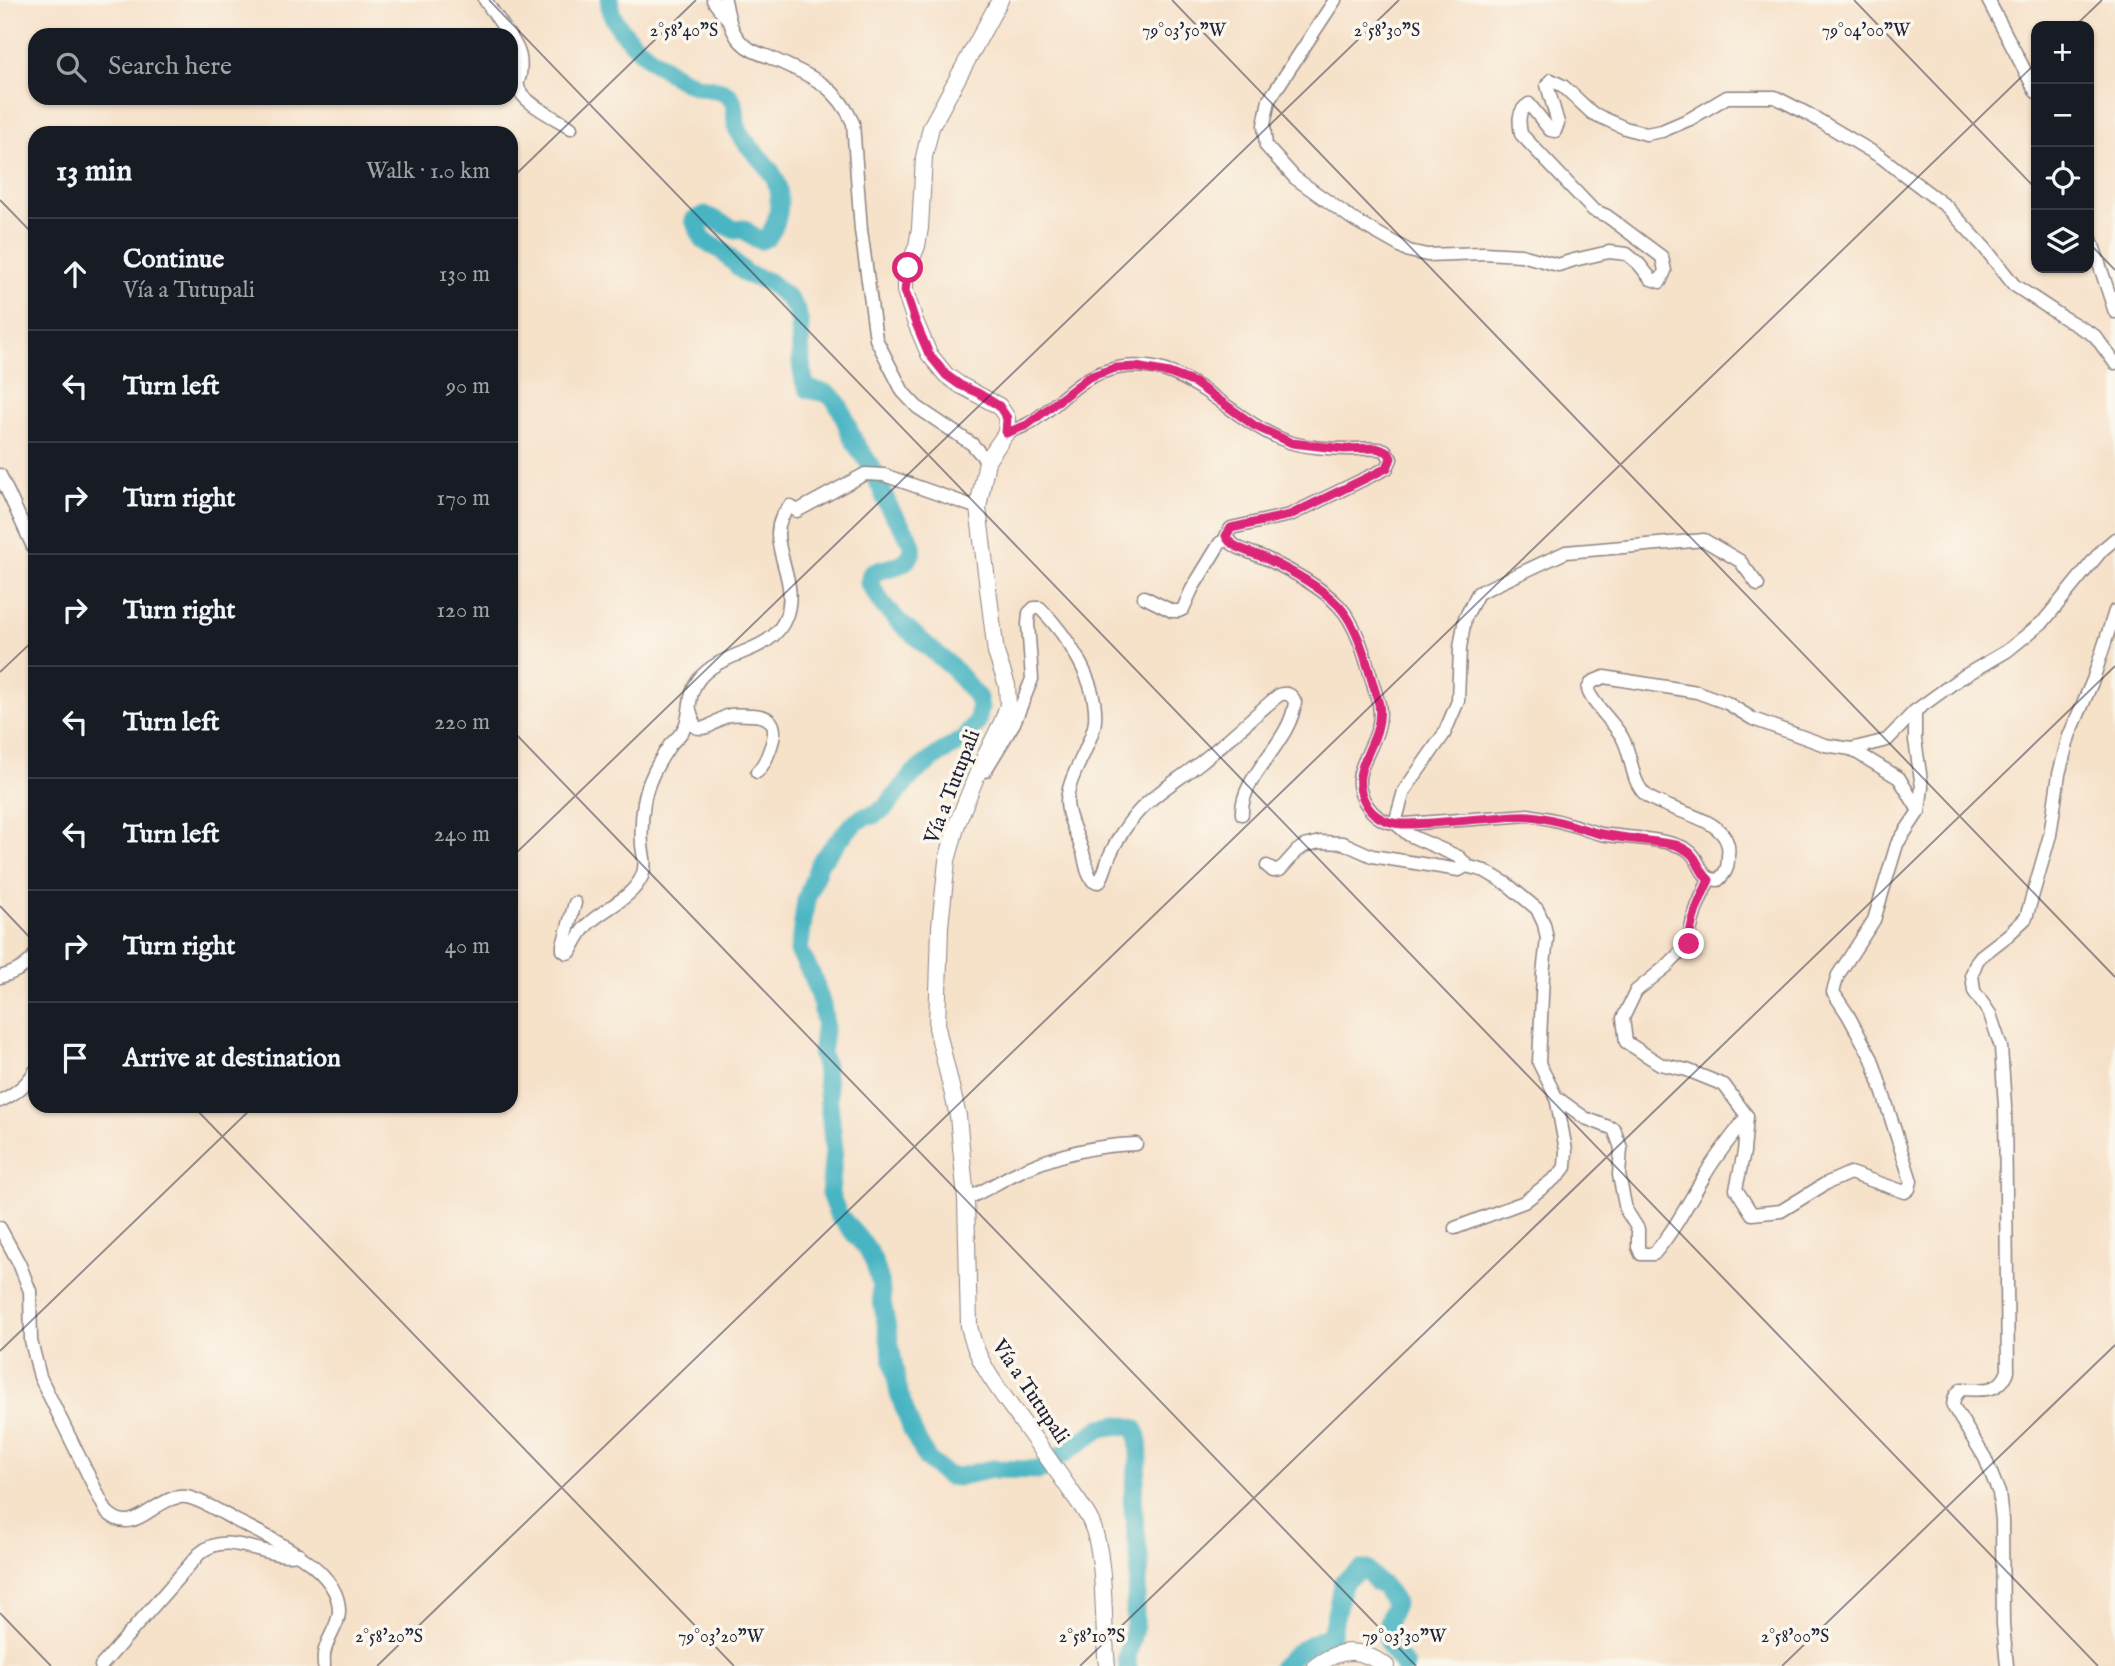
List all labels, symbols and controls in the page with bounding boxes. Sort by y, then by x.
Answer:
text: 2°58'40"S [650,20,718,43]
text: 79°03'50"W [1142,20,1227,43]
text: 2°58'30"S [1354,20,1420,43]
text: 79°04'00"W [1822,20,1911,43]
map controls [2031,21,2094,273]
button: + [2031,21,2094,84]
search box [28,28,518,105]
icon: search [52,48,90,86]
text: Search here [108,50,232,83]
button: − [2031,84,2094,147]
button: locate [2031,147,2094,210]
text: 13 min [56,153,132,191]
text: Walk · 1.0 km [366,157,490,186]
button: layers [2031,210,2094,273]
text: Continue [123,243,224,276]
route start [892,252,923,283]
icon: ahead [56,255,94,293]
text: 130 m [439,260,490,289]
text: Vía a Tutupali [123,276,255,305]
icon: left [56,367,94,405]
text: Turn left [123,370,220,403]
text: 90 m [446,372,490,401]
icon: right [56,479,94,517]
text: Turn right [123,482,236,515]
text: 170 m [437,484,490,513]
icon: right [56,591,94,629]
text: Turn right [123,594,236,627]
text: 120 m [437,596,490,625]
icon: left [56,703,94,741]
text: Turn left [123,706,220,739]
text: 220 m [434,708,490,737]
street label: Vía a Tutupali [918,726,987,849]
icon: left [56,815,94,853]
text: Turn left [123,818,220,851]
text: 240 m [434,820,490,849]
icon: right [56,927,94,965]
route end [1673,928,1704,959]
text: Turn right [123,930,236,963]
text: 40 m [445,932,490,961]
icon: arrive [56,1039,94,1077]
text: Arrive at destination [123,1042,341,1075]
street label: Vía a Tutupali [985,1334,1075,1449]
text: 2°58'20"S [355,1626,423,1649]
text: 79°03'20"W [678,1626,765,1649]
text: 2°58'10"S [1059,1626,1125,1649]
text: 79°03'30"W [1362,1626,1447,1649]
text: 2°58'00"S [1761,1626,1829,1649]

